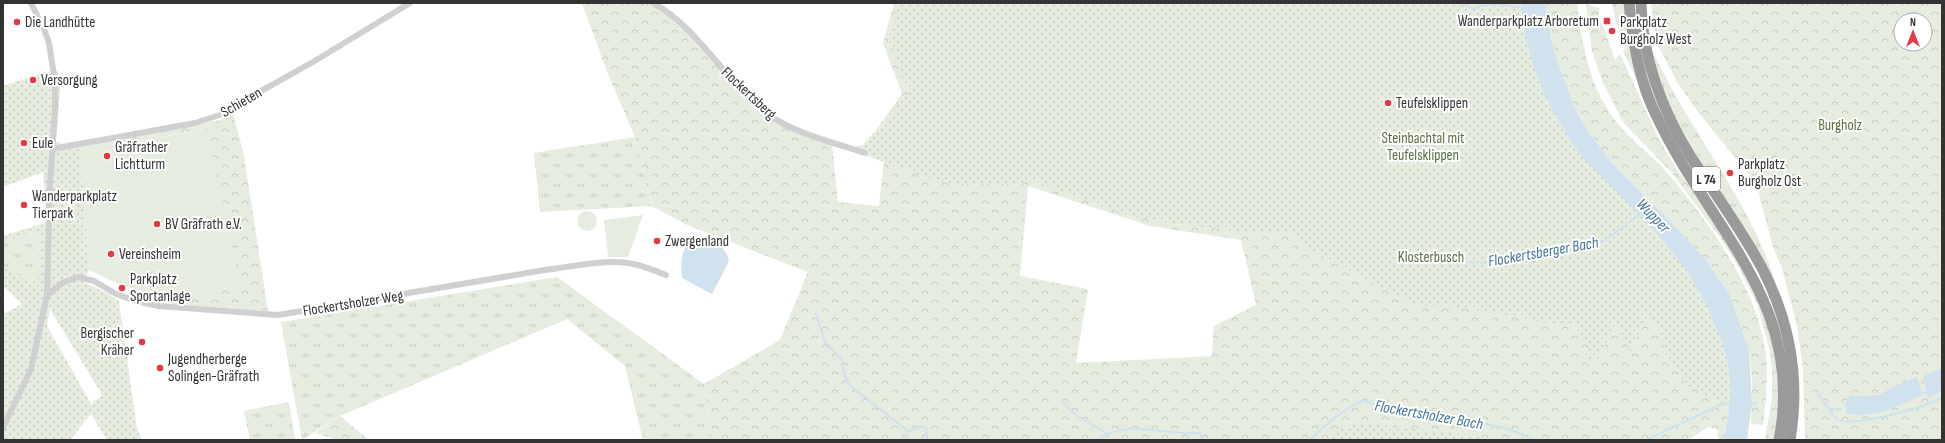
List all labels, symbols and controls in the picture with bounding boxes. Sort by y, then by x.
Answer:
place label: Wanderparkplatz Arboretum [1458,12,1599,31]
north arrow [1893,12,1933,52]
place label: Die Landhütte [25,13,95,32]
place label: Parkplatz Burgholz West [1620,13,1692,49]
marker: Wanderparkplatz Arboretum [1602,16,1612,26]
text: N [1910,16,1916,29]
marker: Die Landhütte [12,17,22,27]
marker: Parkplatz Burgholz West [1607,26,1617,36]
street label: Flockertsberg [717,63,780,124]
place label: Versorgung [41,71,98,90]
marker: Versorgung [28,75,38,85]
street label: Schieten [217,83,265,122]
place label: Teufelsklippen [1396,94,1468,113]
marker: Teufelsklippen [1383,98,1393,108]
park label: Burgholz [1818,116,1862,135]
park label: Steinbachtal mit Teufelsklippen [1381,129,1465,165]
place label: Eule [32,134,53,153]
marker: Eule [19,138,29,148]
place label: Gräfrather Lichtturm [115,138,169,174]
marker: Gräfrather Lichtturm [102,151,112,161]
place label: Parkplatz Burgholz Ost [1738,155,1802,191]
road number: L 74 [1692,167,1720,191]
marker: Parkplatz Burgholz Ost [1725,168,1735,178]
place label: Wanderparkplatz Tierpark [32,187,118,223]
water label: Wupper [1632,195,1674,237]
marker: Wanderparkplatz Tierpark [19,200,29,210]
place label: BV Gräfrath e.V. [165,215,242,234]
marker: BV Gräfrath e.V. [152,219,162,229]
place label: Zwergenland [665,232,729,251]
water label: Flockertsberger Bach [1487,233,1600,272]
marker: Zwergenland [652,236,662,246]
place label: Vereinsheim [119,245,181,264]
park label: Klosterbusch [1398,248,1464,267]
marker: Vereinsheim [106,249,116,259]
place label: Parkplatz Sportanlage [130,270,191,306]
marker: Parkplatz Sportanlage [117,283,127,293]
street label: Flockertsholzer Weg [301,286,405,321]
place label: Bergischer Kräher [80,324,135,360]
marker: Bergischer Kräher [137,337,147,347]
place label: Jugendherberge Solingen-Gräfrath [167,350,259,386]
marker: Jugendherberge Solingen-Gräfrath [155,363,165,373]
water label: Flockertsholzer Bach [1373,397,1485,434]

